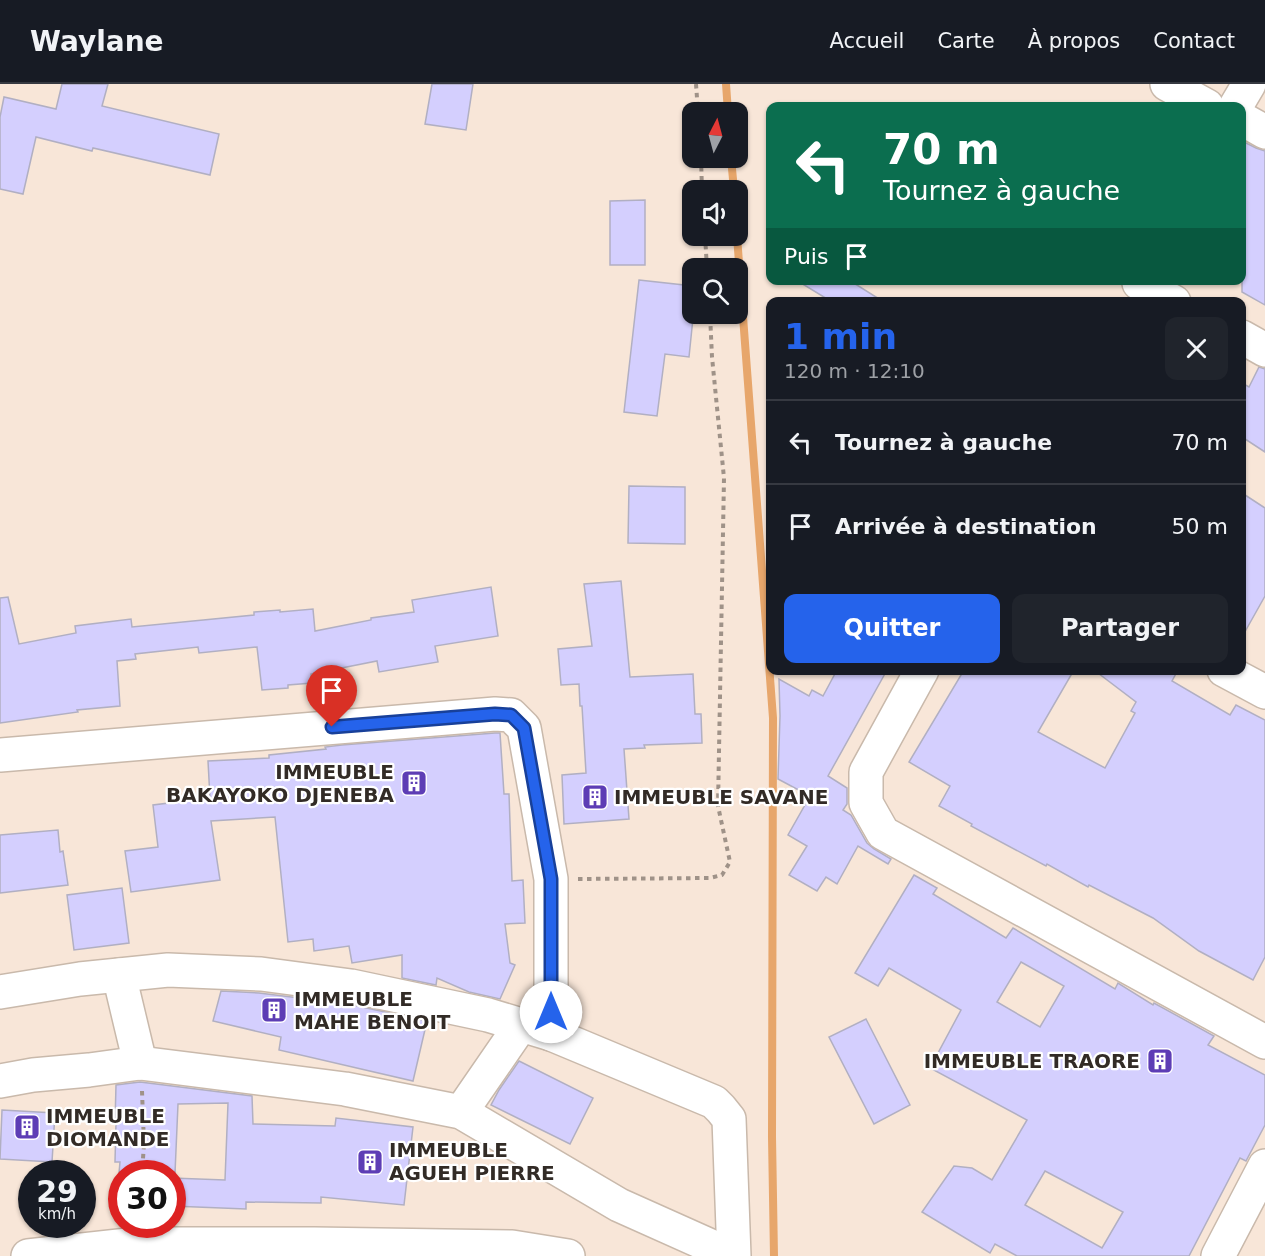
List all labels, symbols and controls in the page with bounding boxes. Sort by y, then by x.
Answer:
text: Waylane [30,25,164,58]
text: Accueil [829,29,904,53]
text: Carte [937,29,995,53]
text: À propos [1028,29,1120,53]
text: Contact [1153,29,1235,53]
north arrow [682,102,748,168]
map controls [682,102,748,324]
text: 70 m [883,125,1000,174]
icon: left [784,126,862,204]
text: Tournez à gauche [883,175,1120,206]
button: sound [682,180,748,246]
icon: arrive [840,240,873,273]
text: Puis [784,244,828,269]
button: search [682,258,748,324]
text: 1 min [784,316,897,357]
button: close [1165,317,1228,380]
text: 120 m · 12:10 [784,359,925,383]
icon: left [784,426,817,459]
text: Tournez à gauche [835,430,1052,455]
text: 70 m [1172,430,1228,455]
icon: arrive [784,510,817,543]
text: Arrivée à destination [835,514,1097,539]
text: 50 m [1172,514,1228,539]
button: Quitter [784,594,1000,663]
button: Partager [1012,594,1228,663]
pin [306,665,357,727]
icon: arrive [315,674,348,707]
place label: IMMEUBLE BAKAYOKO DJENEBA [166,760,395,807]
building icon: IMMEUBLE BAKAYOKO DJENEBA [399,768,429,798]
building icon: IMMEUBLE SAVANE [580,782,610,812]
place label: IMMEUBLE SAVANE [614,785,828,809]
position arrow [519,980,583,1044]
place label: IMMEUBLE MAHE BENOIT [294,987,451,1034]
building icon: IMMEUBLE MAHE BENOIT [259,995,289,1025]
building icon: IMMEUBLE TRAORE [1145,1046,1175,1076]
place label: IMMEUBLE TRAORE [924,1049,1140,1073]
place label: IMMEUBLE DIOMANDE [46,1104,169,1151]
building icon: IMMEUBLE DIOMANDE [12,1112,42,1142]
place label: IMMEUBLE AGUEH PIERRE [389,1138,555,1185]
building icon: IMMEUBLE AGUEH PIERRE [355,1147,385,1177]
speed limit sign: 30 [108,1160,186,1238]
text: 29 [36,1174,78,1209]
text: km/h [38,1205,76,1223]

